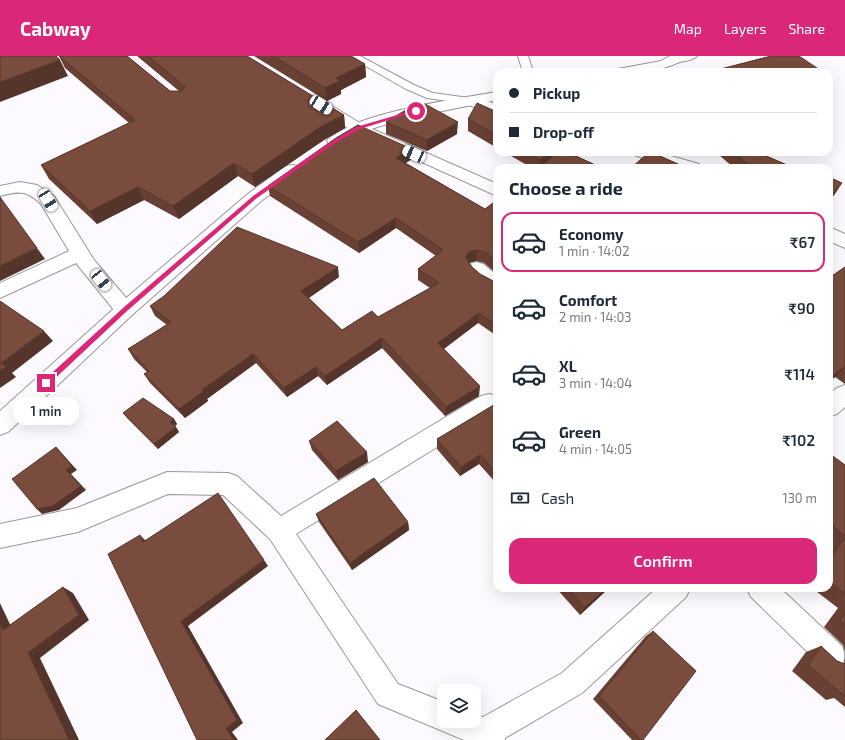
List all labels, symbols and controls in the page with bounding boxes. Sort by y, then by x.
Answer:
text: Cabway [20,17,91,40]
text: Map [674,20,702,37]
text: Layers [724,20,766,37]
text: Share [788,20,825,37]
text: Pickup [533,84,580,102]
car [308,94,334,116]
route start [407,102,425,120]
text: Drop-off [533,123,594,141]
car [401,144,427,164]
text: Choose a ride [509,177,623,199]
car [37,187,59,213]
icon: car [511,224,547,260]
text: Economy [559,225,624,243]
text: ₹67 [790,233,815,251]
text: 1 min · 14:02 [559,243,630,259]
car [89,267,113,293]
icon: car [511,290,547,326]
text: Comfort [559,291,617,309]
text: ₹90 [788,299,815,317]
text: 2 min · 14:03 [559,309,632,325]
icon: car [511,356,547,392]
text: XL [559,357,577,375]
text: ₹114 [784,365,815,383]
route end [37,374,55,392]
text: 3 min · 14:04 [559,375,632,391]
callout: 1 min [13,397,79,425]
text: 1 min [31,403,61,419]
icon: car [511,422,547,458]
text: Green [559,423,601,441]
text: ₹102 [782,431,815,449]
text: 4 min · 14:05 [559,441,632,457]
icon: cash [509,487,531,509]
text: Cash [541,489,574,507]
text: 130 m [782,490,817,506]
button: Confirm [509,538,817,584]
map controls [437,684,481,728]
button: layers [437,684,481,728]

